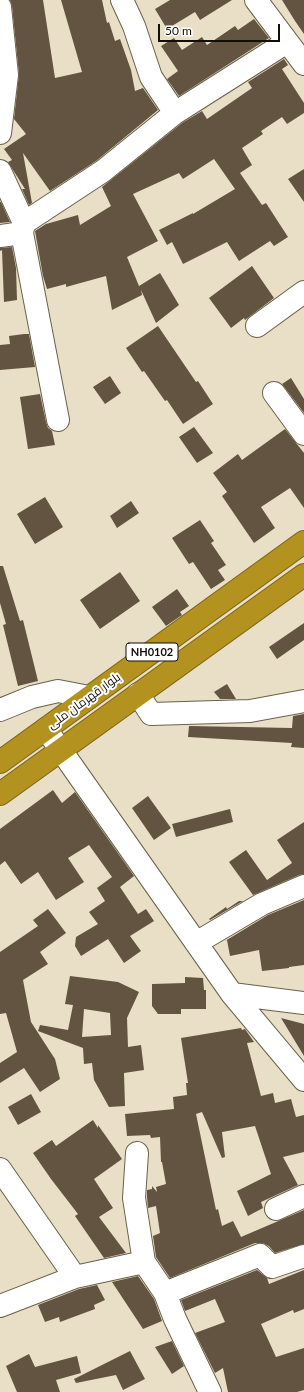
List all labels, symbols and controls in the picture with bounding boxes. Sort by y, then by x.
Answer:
scale bar [160,16,282,42]
text: 50 m [165,23,192,38]
road number: NH0102 [126,643,178,661]
street label: بلوار قهرمان ملی [45,670,123,732]

